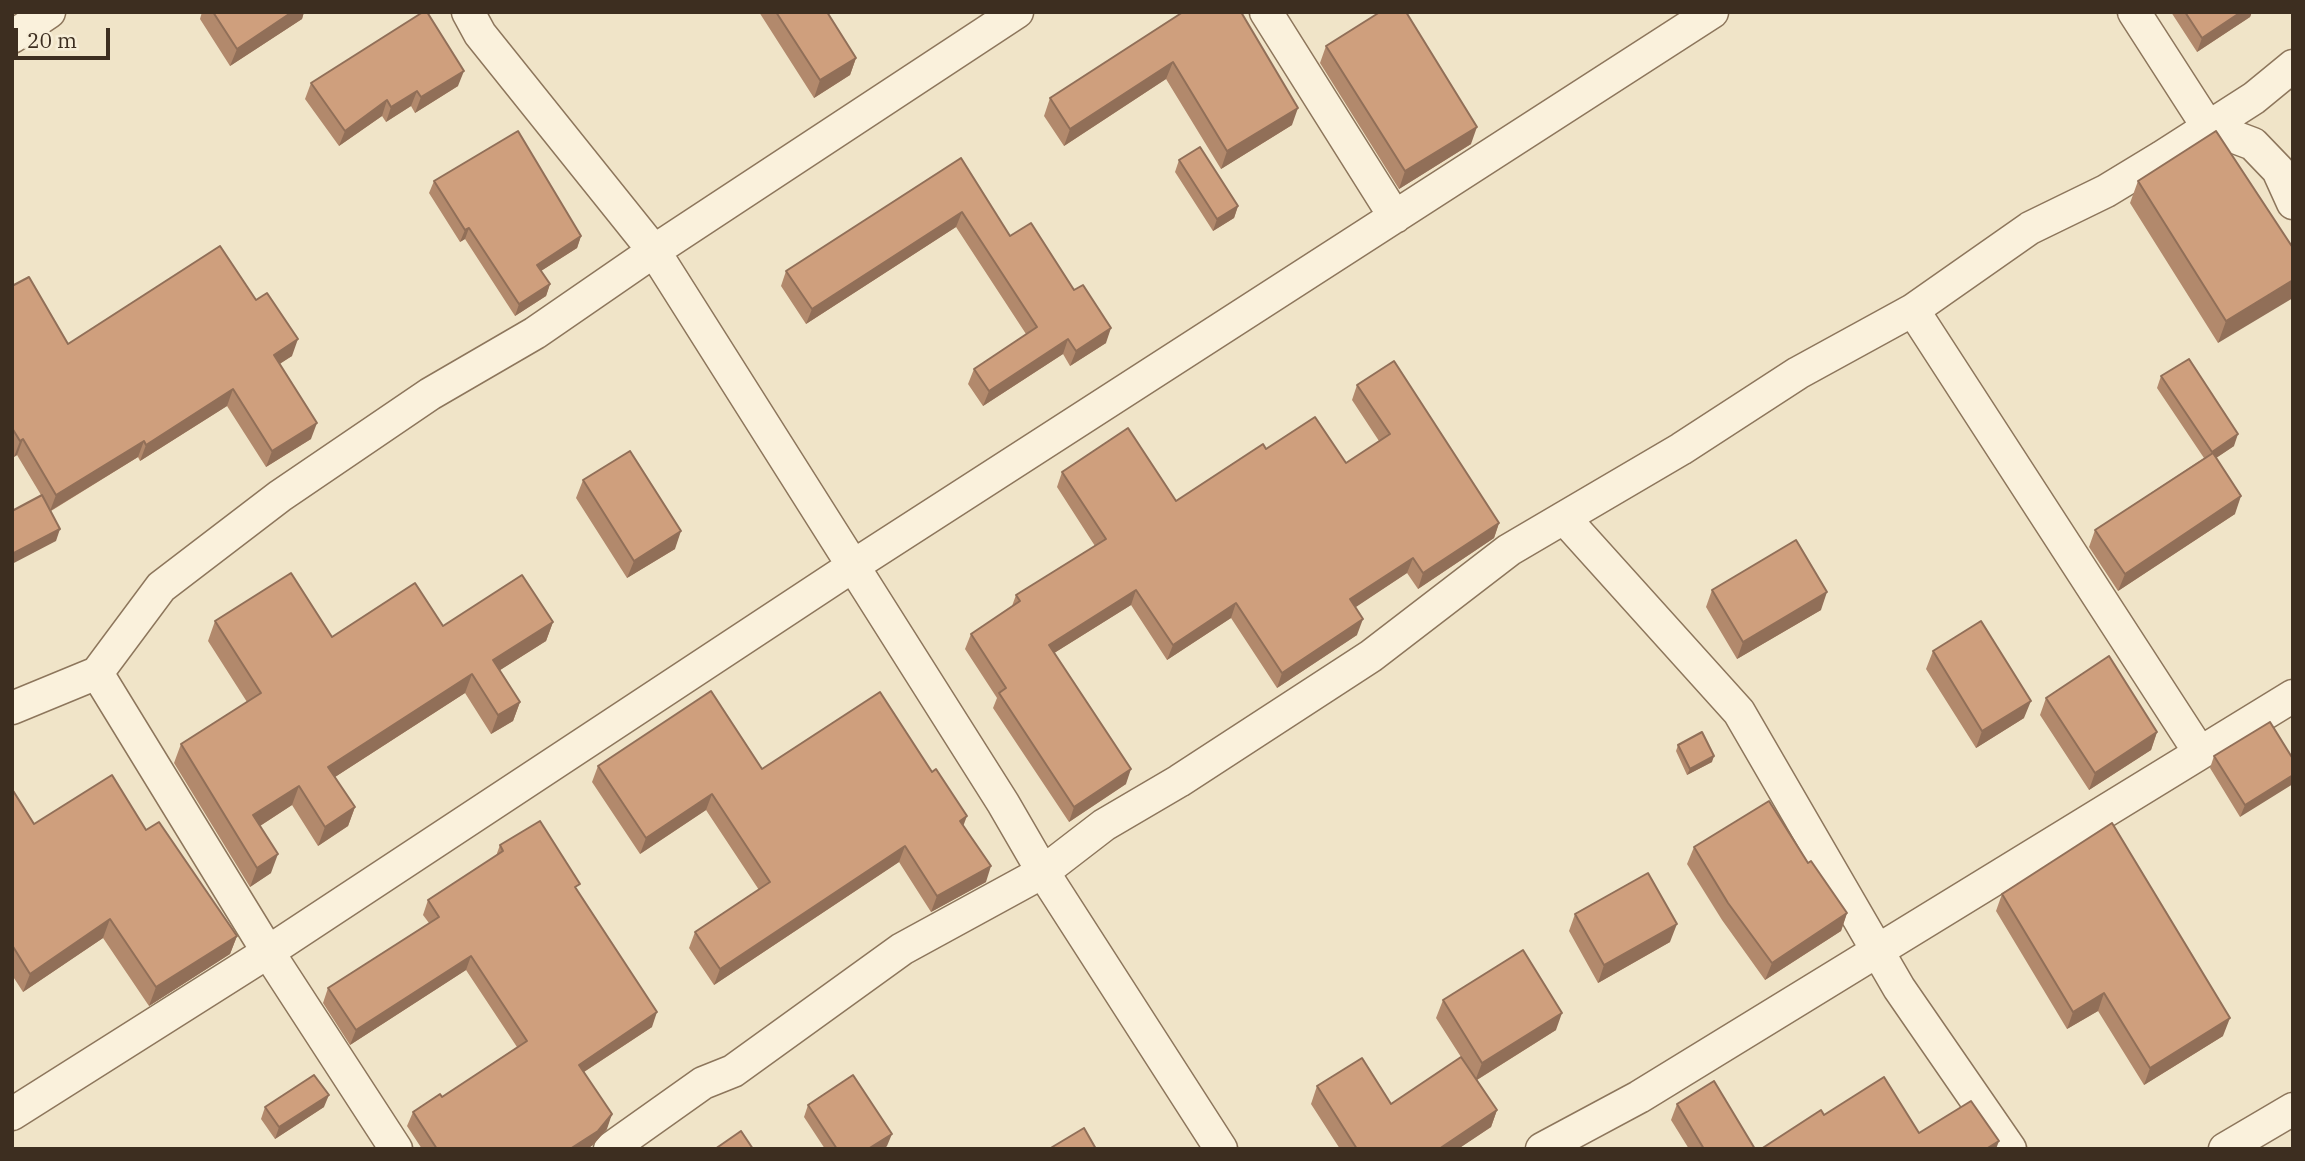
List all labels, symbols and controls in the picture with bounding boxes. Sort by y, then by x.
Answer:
scale bar [18,14,114,58]
text: 20 m [27,26,77,54]

